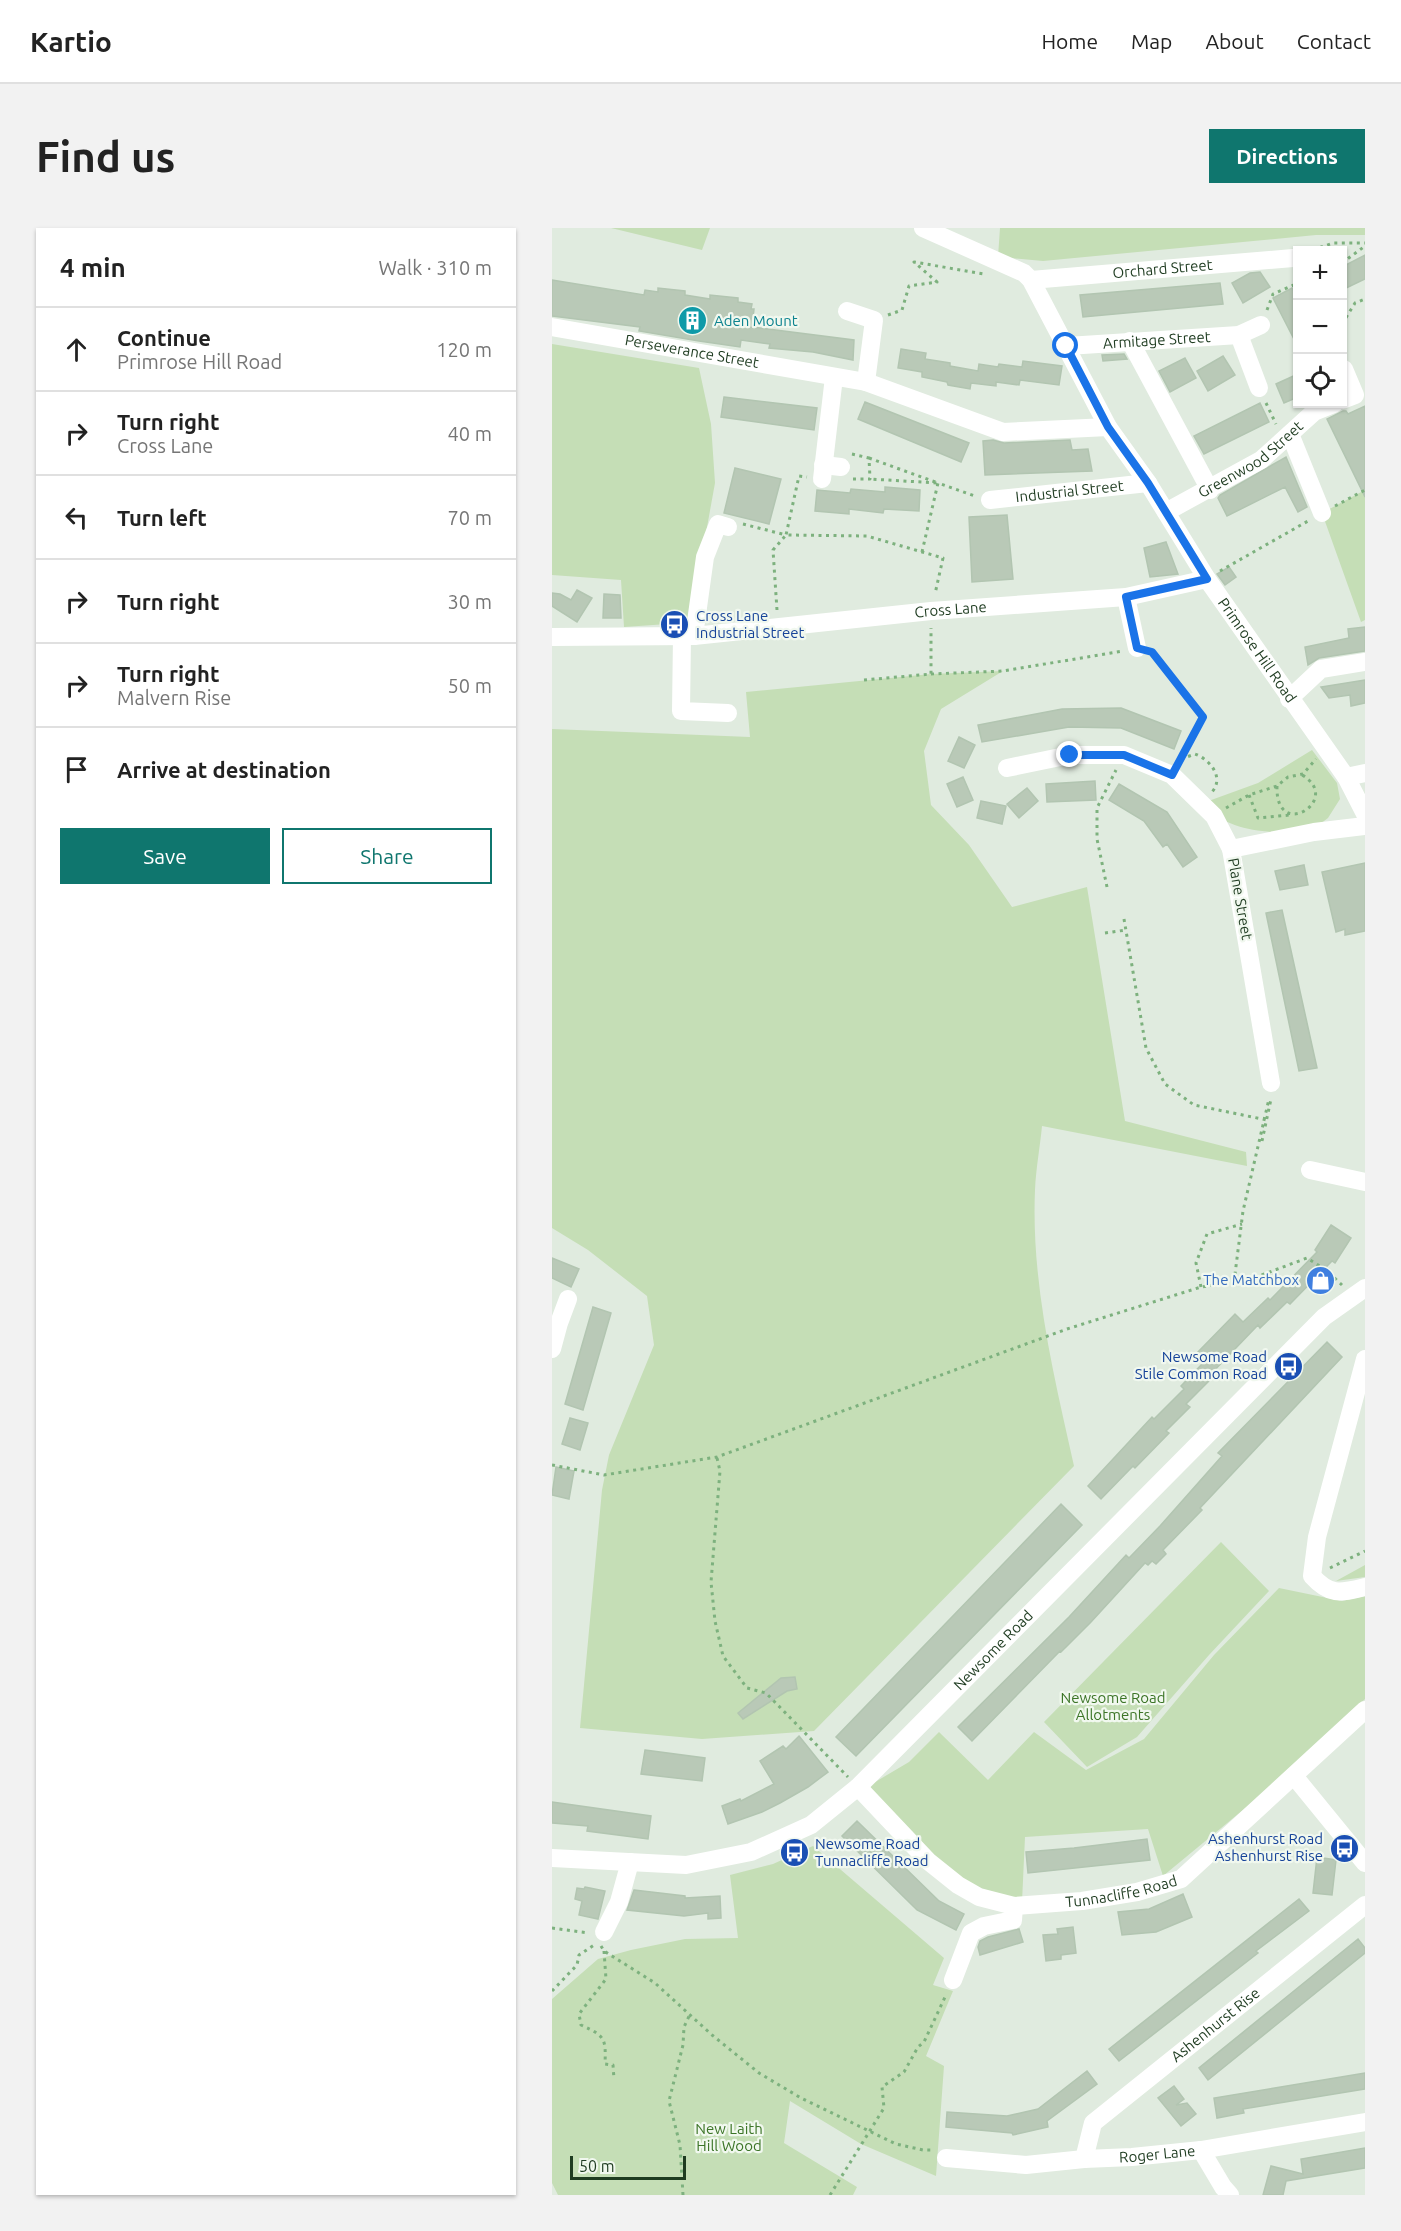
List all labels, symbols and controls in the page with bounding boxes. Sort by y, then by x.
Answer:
text: Kartio [30,26,112,57]
text: Home [1041,29,1098,53]
text: Map [1131,29,1172,53]
text: About [1205,29,1264,53]
text: Contact [1297,29,1371,53]
button: Directions [1209,129,1365,183]
text: Find us [36,133,175,180]
map controls [1293,246,1347,408]
button: + [1293,246,1347,300]
text: 4 min [60,253,126,282]
text: Walk · 310 m [379,256,492,279]
street label: Orchard Street [1112,256,1213,281]
button: − [1293,300,1347,354]
building icon: Aden Mount [677,305,709,337]
place label: Aden Mount [714,312,798,329]
text: Continue [117,325,211,350]
street label: Armitage Street [1102,328,1211,352]
street label: Perseverance Street [624,331,760,371]
route start [1052,332,1078,358]
icon: ahead [60,333,93,366]
text: 120 m [436,338,492,361]
text: Primrose Hill Road [117,350,282,373]
button: locate [1293,354,1347,408]
text: Turn right [117,409,219,434]
icon: right [60,417,93,450]
street label: Greenwood Street [1195,417,1306,501]
text: 40 m [448,422,492,445]
text: Cross Lane [117,434,213,457]
street label: Industrial Street [1015,477,1124,505]
icon: left [60,501,93,534]
text: Turn left [117,505,207,530]
text: 70 m [448,506,492,529]
icon: right [60,585,93,618]
text: Turn right [117,589,219,614]
text: 30 m [448,590,492,613]
street label: Primrose Hill Road [1215,594,1300,706]
street label: Cross Lane [914,598,987,621]
place label: Cross Lane Industrial Street [696,607,805,641]
bus stop icon: Cross Lane Industrial Street [659,609,691,641]
text: Turn right [117,661,219,686]
icon: right [60,669,93,702]
text: 50 m [448,674,492,697]
text: Malvern Rise [117,686,231,709]
route end [1056,741,1082,767]
icon: arrive [60,753,93,786]
text: Arrive at destination [117,757,331,782]
button: Save [60,828,270,884]
button: Share [282,828,492,884]
street label: Plane Street [1225,857,1256,941]
shop icon: The Matchbox [1304,1264,1336,1296]
place label: The Matchbox [1203,1271,1299,1288]
place label: Newsome Road Stile Common Road [1135,1348,1267,1382]
bus stop icon: Newsome Road Stile Common Road [1272,1350,1304,1382]
street label: Newsome Road [950,1607,1036,1693]
park label: Newsome Road Allotments [1060,1689,1166,1723]
place label: Ashenhurst Road Ashenhurst Rise [1208,1830,1323,1864]
bus stop icon: Ashenhurst Road Ashenhurst Rise [1328,1832,1360,1864]
place label: Newsome Road Tunnacliffe Road [815,1835,929,1869]
bus stop icon: Newsome Road Tunnacliffe Road [778,1837,810,1869]
street label: Tunnacliffe Road [1065,1872,1179,1910]
street label: Ashenhurst Rise [1167,1984,1263,2065]
park label: New Laith Hill Wood [695,2120,763,2154]
street label: Roger Lane [1119,2142,1196,2166]
scale bar [570,2153,686,2180]
text: 50 m [579,2157,615,2175]

